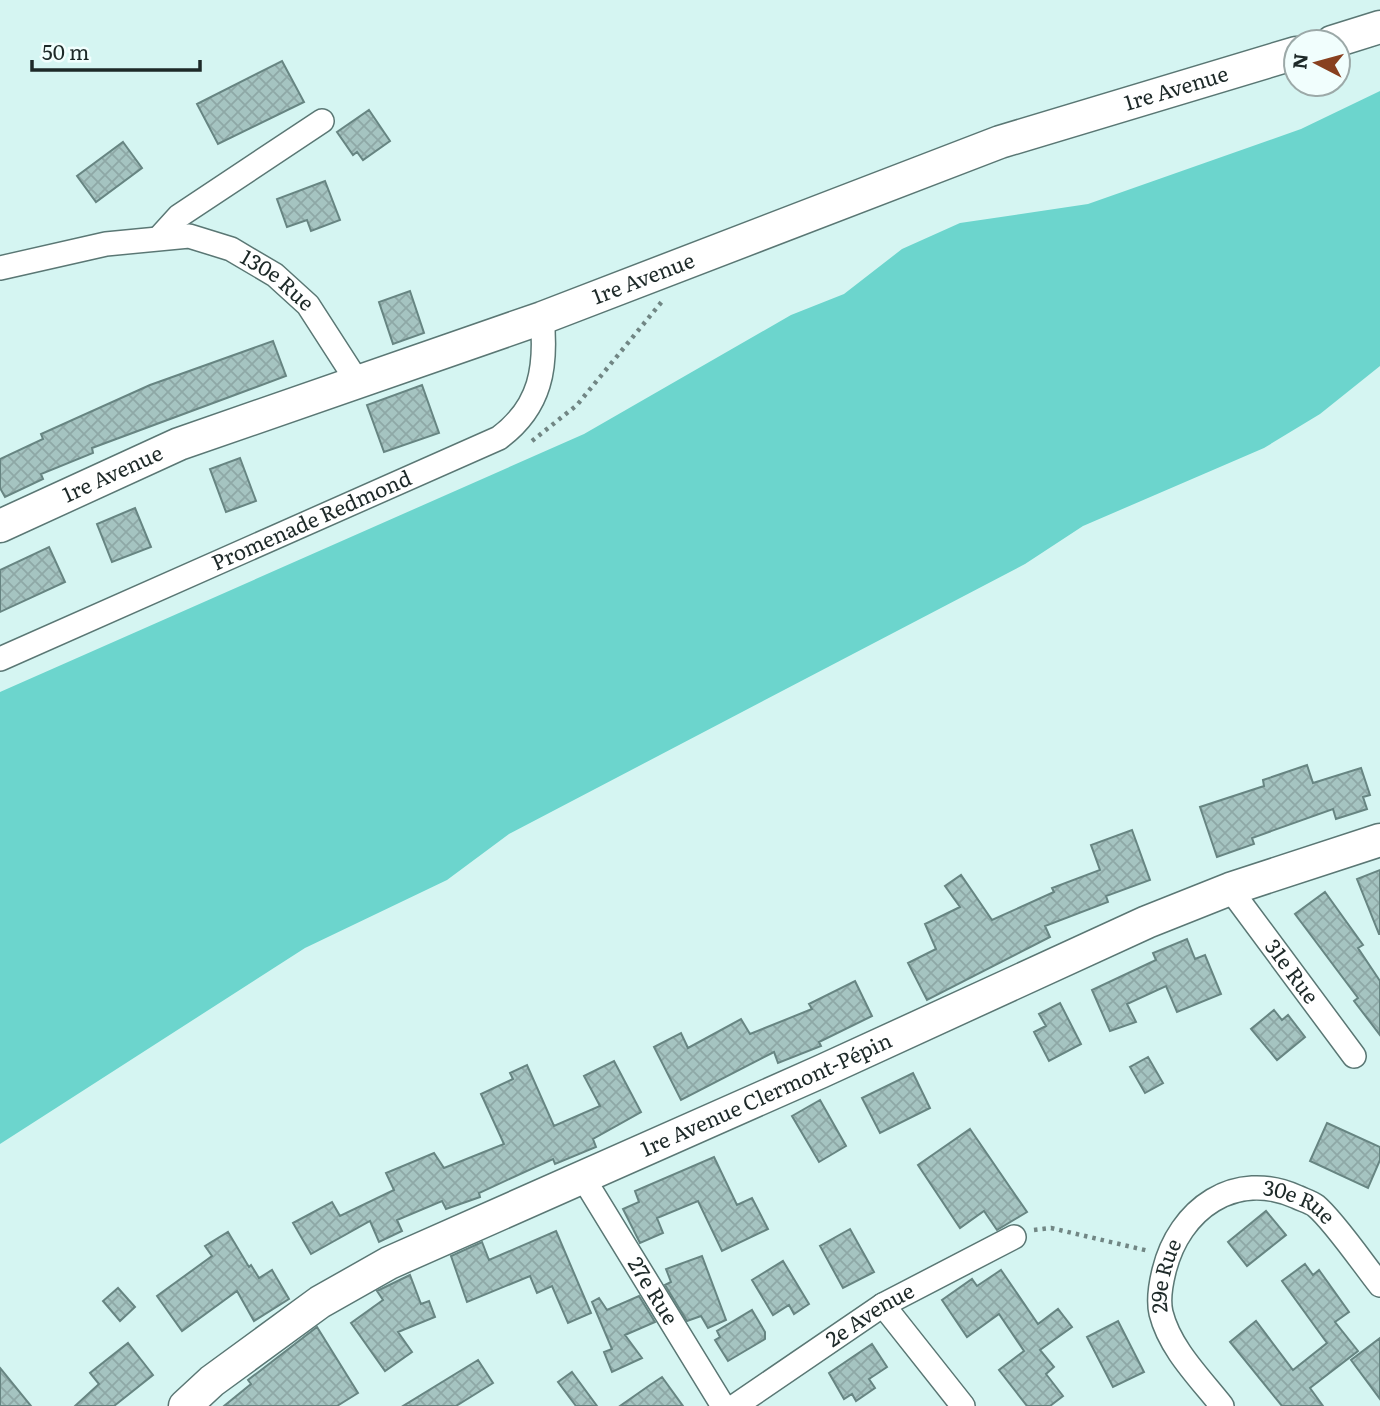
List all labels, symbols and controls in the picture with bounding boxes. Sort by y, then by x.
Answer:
scale bar [32,28,200,72]
north arrow [1282,28,1352,98]
text: 50 m [42,35,89,66]
text: N [1284,52,1314,71]
street label: 1re Avenue [1120,56,1232,117]
street label: 130e Rue [236,240,322,317]
street label: 1re Avenue [587,243,698,310]
street label: 1re Avenue [57,436,167,508]
street label: Promenade Redmond [206,461,416,576]
street label: 31e Rue [1259,931,1328,1009]
street label: 1re Avenue Clermont-Pépin [635,1023,896,1163]
street label: 30e Rue [1261,1170,1344,1230]
street label: 29e Rue [1142,1232,1187,1315]
street label: 27e Rue [622,1250,687,1330]
street label: 2e Avenue [818,1273,919,1353]

